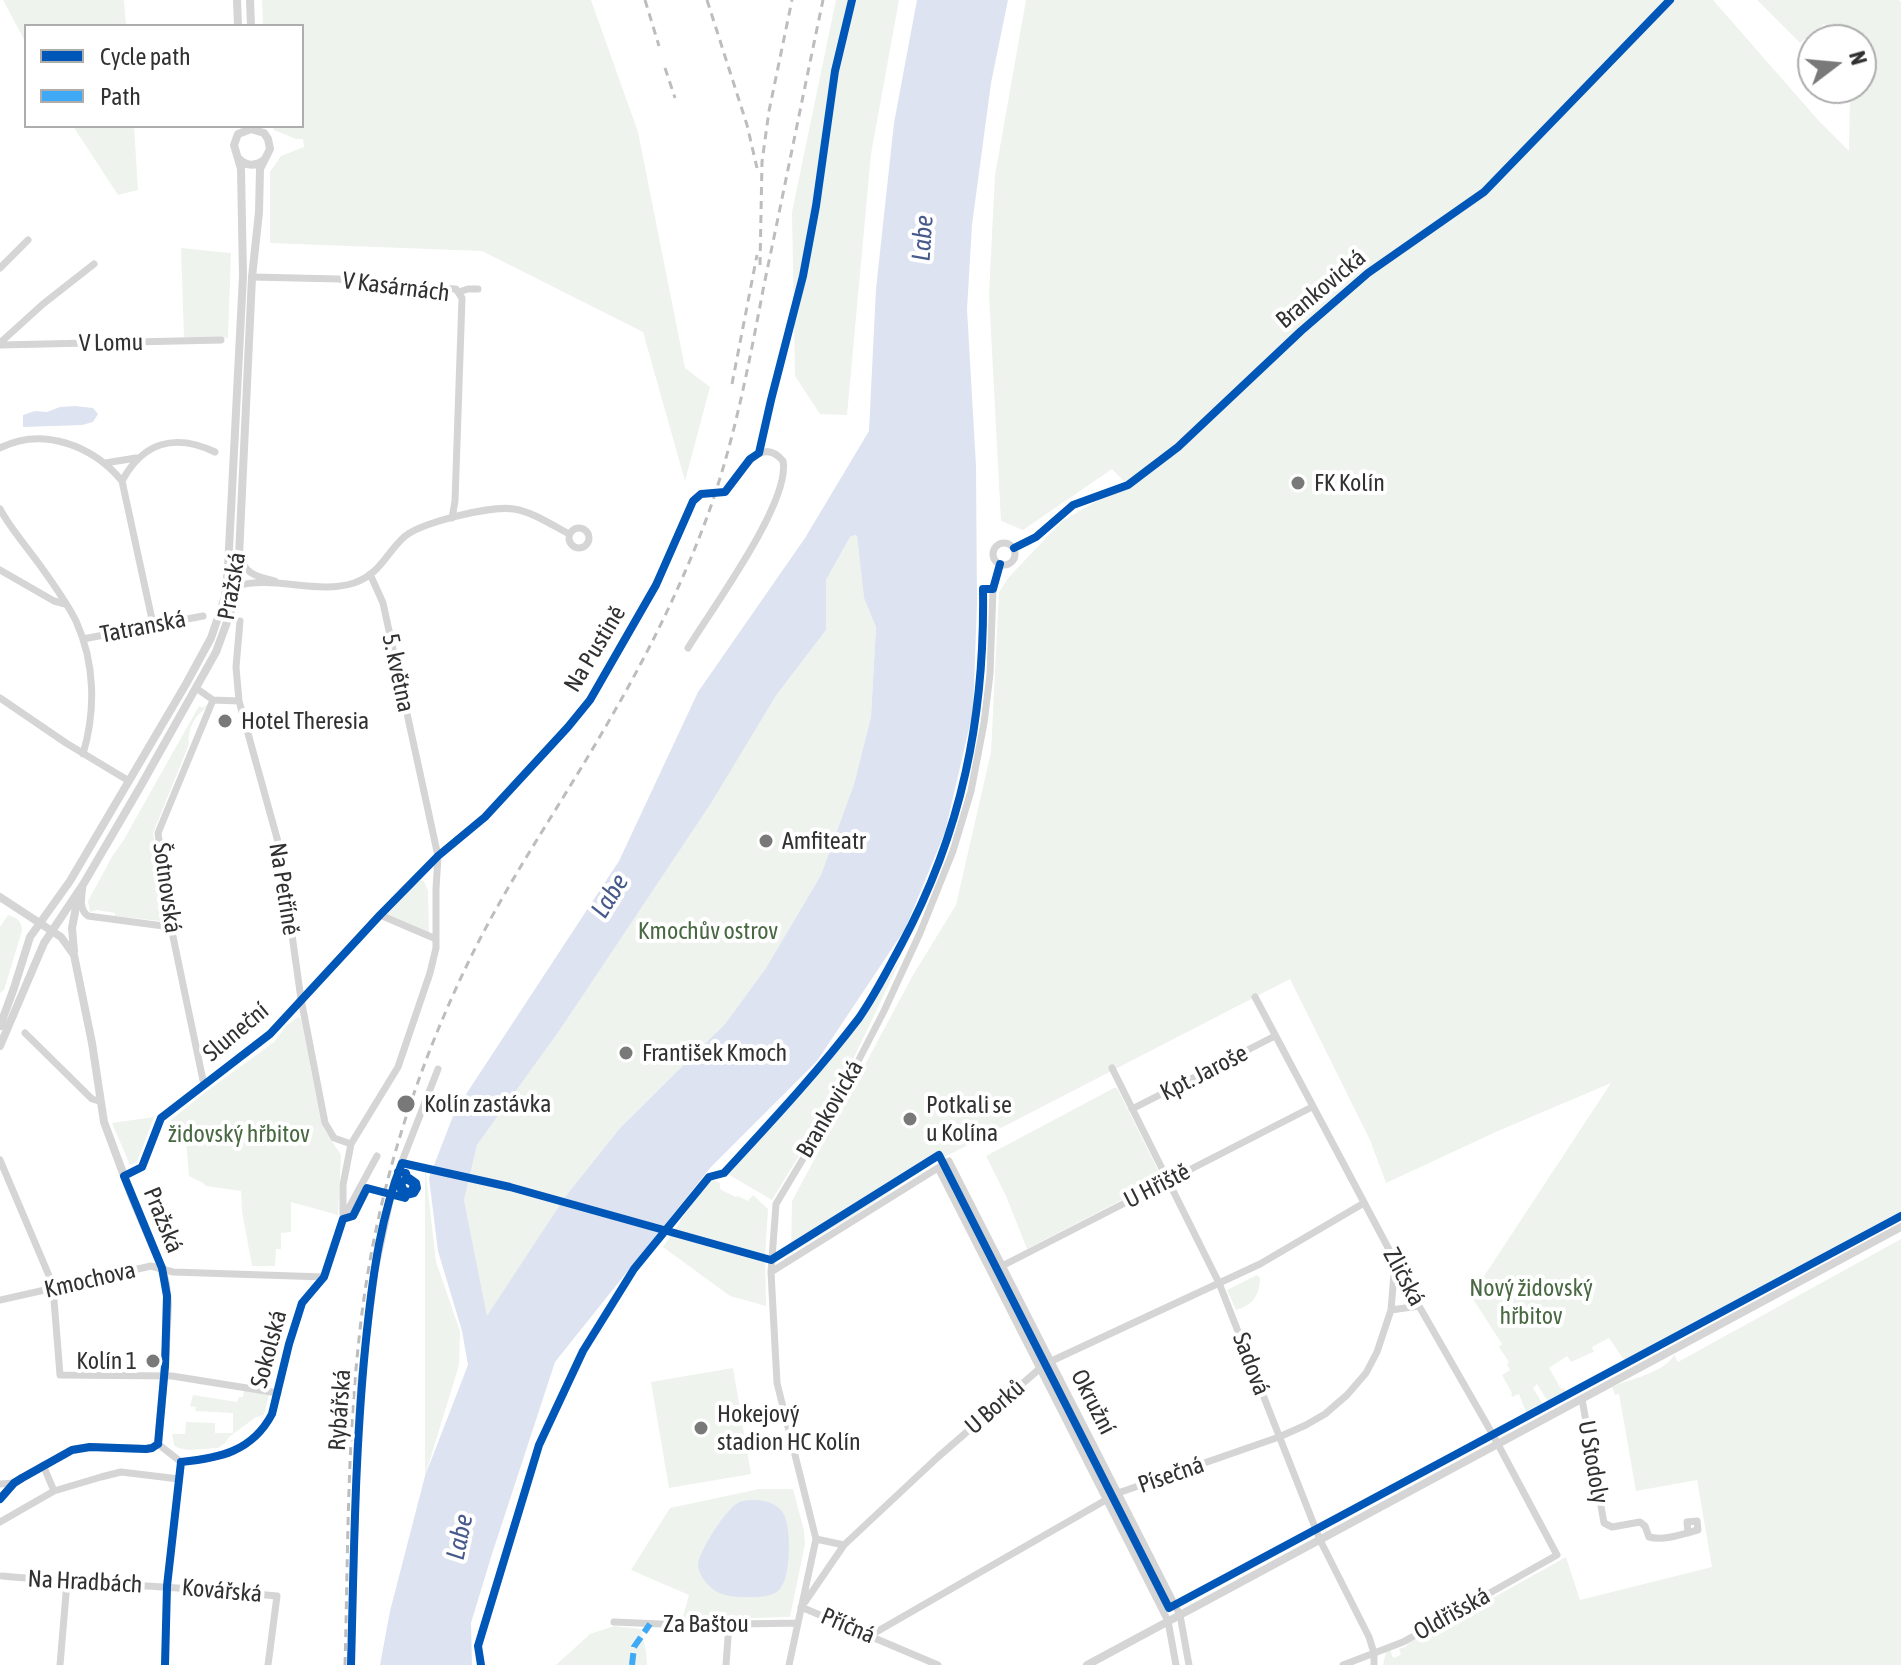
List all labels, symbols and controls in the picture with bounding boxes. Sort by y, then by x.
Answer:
legend [24,24,304,128]
north arrow [1797,24,1877,104]
text: Cycle path [100,43,191,70]
text: N [1844,48,1872,68]
text: Path [100,83,141,110]
water label: Labe [906,214,940,262]
street label: Brankovická [1270,243,1372,335]
street label: V Kasárnách [341,266,451,308]
street label: V Lomu [79,328,143,358]
place label: FK Kolín [1314,469,1385,497]
marker: FK Kolín [1289,474,1307,492]
street label: Pražská [212,550,252,622]
street label: Na Pustině [558,601,632,697]
street label: Tatranská [98,605,188,649]
street label: 5. května [376,631,420,715]
place label: Hotel Theresia [241,707,369,735]
marker: Hotel Theresia [216,712,234,730]
place label: Amfiteatr [782,827,866,855]
marker: Amfiteatr [757,832,775,850]
street label: Šotnovská [146,841,188,935]
street label: Na Petříně [262,841,306,937]
water label: Labe [585,868,635,924]
park label: Kmochův ostrov [638,917,778,945]
street label: Sluneční [197,996,275,1068]
place label: František Kmoch [642,1039,787,1067]
street label: Kpt. Jaroše [1156,1039,1252,1107]
marker: František Kmoch [617,1044,635,1062]
street label: Brankovická [791,1055,869,1163]
place label: Kolín zastávka [424,1090,551,1118]
place label: Potkali se u Kolína [926,1091,1012,1147]
marker: Kolín zastávka [395,1093,417,1115]
marker: Potkali se u Kolína [901,1110,919,1128]
park label: židovský hřbitov [168,1120,310,1148]
street label: U Hřiště [1119,1157,1195,1215]
street label: Pražská [137,1183,189,1257]
street label: Zličská [1377,1243,1431,1311]
street label: Kmochova [42,1256,138,1304]
park label: Nový židovský hřbitov [1469,1274,1593,1330]
street label: Sokolská [245,1307,293,1391]
street label: Sadová [1226,1329,1276,1399]
place label: Kolín 1 [76,1347,137,1375]
marker: Kolín 1 [144,1352,162,1370]
street label: Okružní [1064,1365,1122,1439]
street label: Rybářská [323,1368,357,1452]
street label: U Borků [959,1373,1031,1441]
place label: Hokejový stadion HC Kolín [717,1400,861,1456]
street label: U Stodoly [1572,1418,1614,1506]
marker: Hokejový stadion HC Kolín [692,1419,710,1437]
street label: Písečná [1134,1450,1208,1500]
water label: Labe [440,1511,480,1563]
street label: Na Hradbách [27,1565,143,1599]
street label: Kovářská [181,1573,263,1609]
street label: Oldřišská [1409,1581,1495,1647]
street label: Příčná [817,1602,879,1650]
street label: Za Baštou [663,1610,749,1638]

